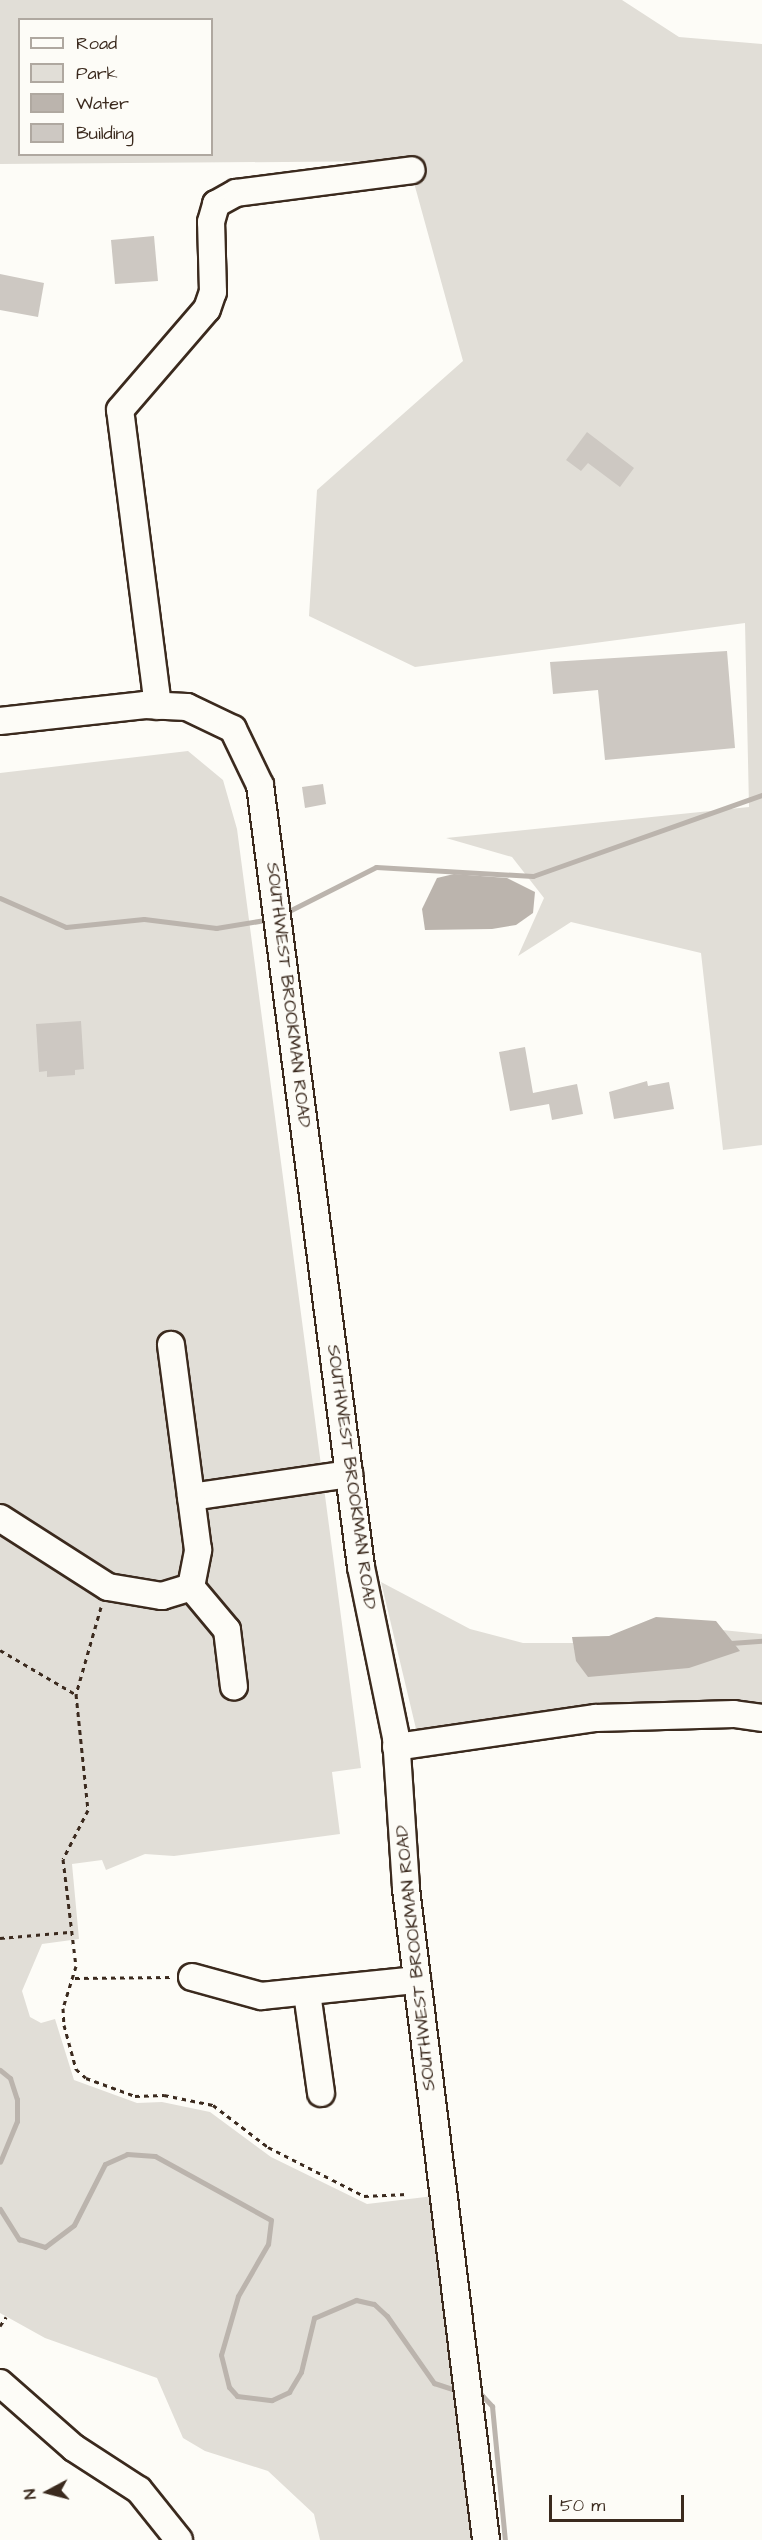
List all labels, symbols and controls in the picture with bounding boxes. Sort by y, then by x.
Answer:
legend [18,18,213,156]
text: Road [76,31,117,56]
text: Park [76,61,118,86]
text: Water [76,91,129,116]
text: Building [76,121,134,146]
street label: SOUTHWEST BROOKMAN ROAD [261,861,315,1129]
street label: SOUTHWEST BROOKMAN ROAD [322,1343,380,1611]
street label: SOUTHWEST BROOKMAN ROAD [391,1824,441,2092]
north arrow [18,2462,78,2522]
scale bar [552,2483,687,2521]
text: N [19,2488,42,2501]
text: 50 m [560,2493,605,2518]

